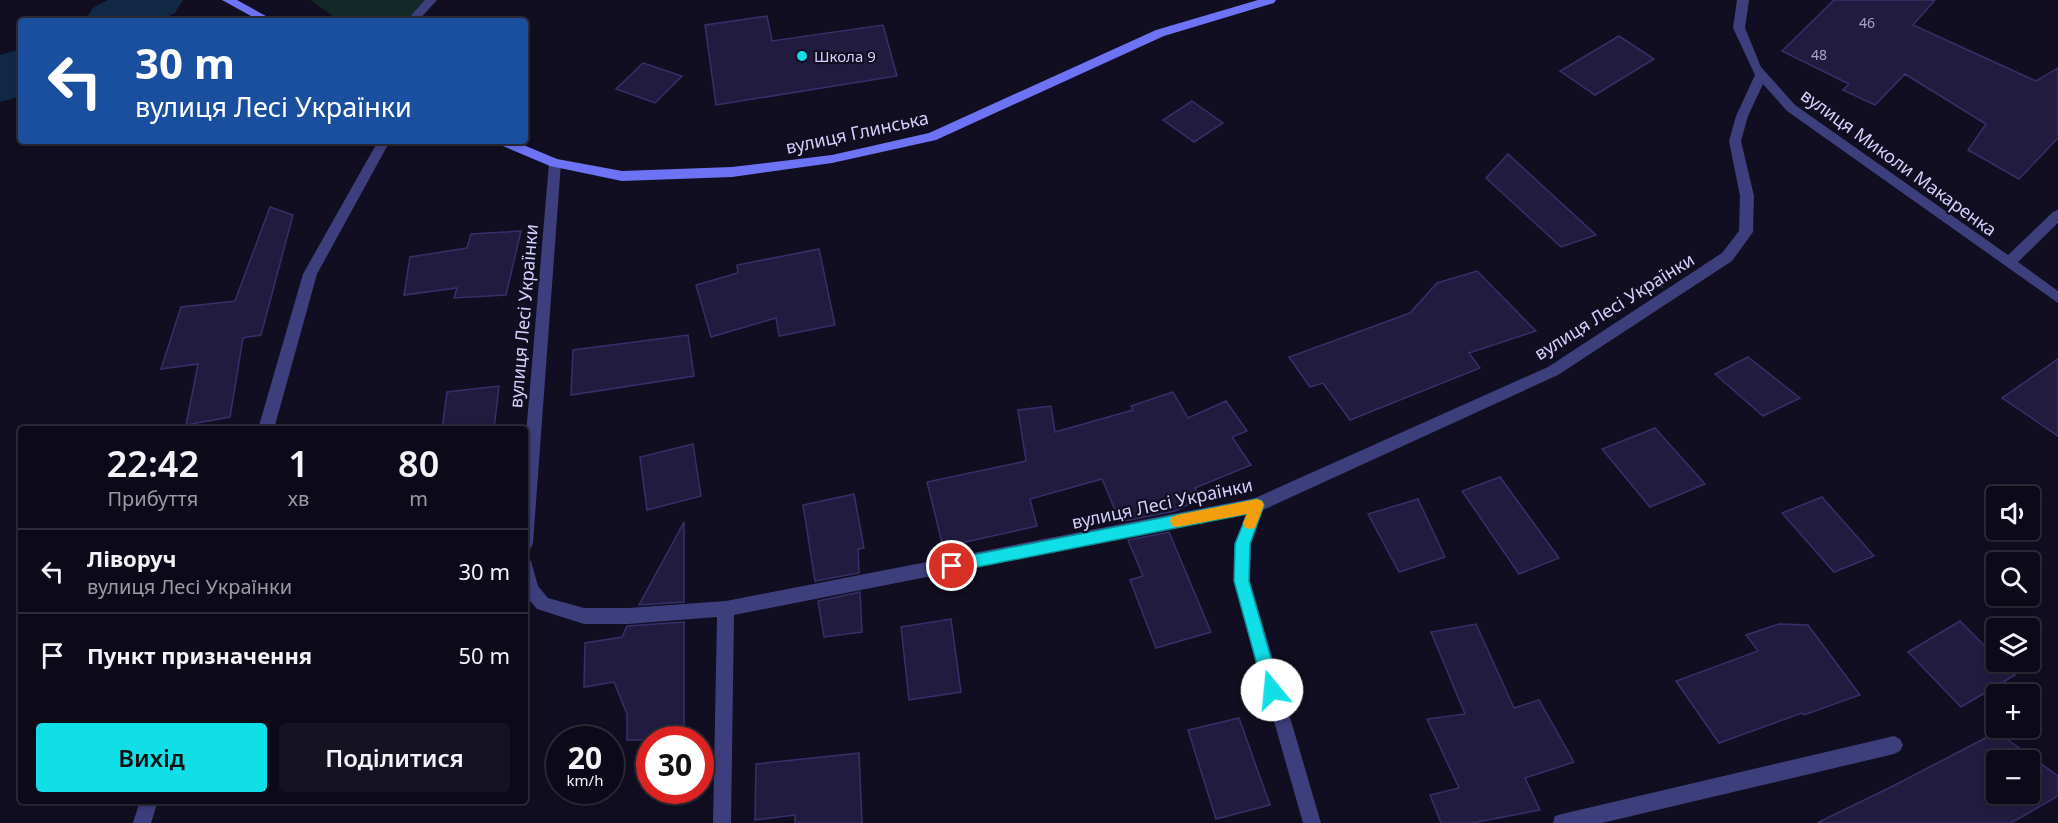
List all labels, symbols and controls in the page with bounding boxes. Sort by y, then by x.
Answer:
house number: 46 [1859,13,1875,32]
text: 30 m [135,34,235,91]
icon: left [36,42,114,120]
house number: 48 [1811,45,1827,64]
place label: Школа 9 [814,46,876,66]
marker: Школа 9 [795,49,809,63]
street label: вулиця Миколи Макаренка [1796,83,2002,241]
text: вулиця Лесі Українки [135,88,412,125]
street label: вулиця Глинська [783,105,931,159]
street label: вулиця Лесі Українки [503,223,543,409]
street label: вулиця Лесі Українки [1529,247,1699,365]
text: 22:42 [107,439,199,488]
text: 1 [288,439,309,488]
text: 80 [398,439,439,488]
street label: вулиця Лесі Українки [1069,472,1255,534]
text: Прибуття [107,485,198,512]
text: хв [288,485,309,512]
text: m [409,485,428,512]
map controls [1986,486,2040,804]
button: sound [1986,486,2040,540]
pin [926,540,977,591]
text: Ліворуч [87,543,177,573]
icon: arrive [935,549,968,582]
button: search [1986,552,2040,606]
icon: left [36,555,69,588]
text: 30 m [459,556,510,586]
text: вулиця Лесі Українки [87,573,292,600]
button: layers [1986,618,2040,672]
icon: arrive [36,639,69,672]
text: Пункт призначення [87,640,312,670]
text: 50 m [459,640,510,670]
position arrow [1240,658,1304,722]
button: + [1986,684,2040,738]
button: Вихід [36,723,267,792]
button: Поділитися [279,723,510,792]
speed limit sign: 30 [636,726,714,804]
text: 20 [568,737,602,778]
button: − [1986,750,2040,804]
text: km/h [567,770,603,790]

